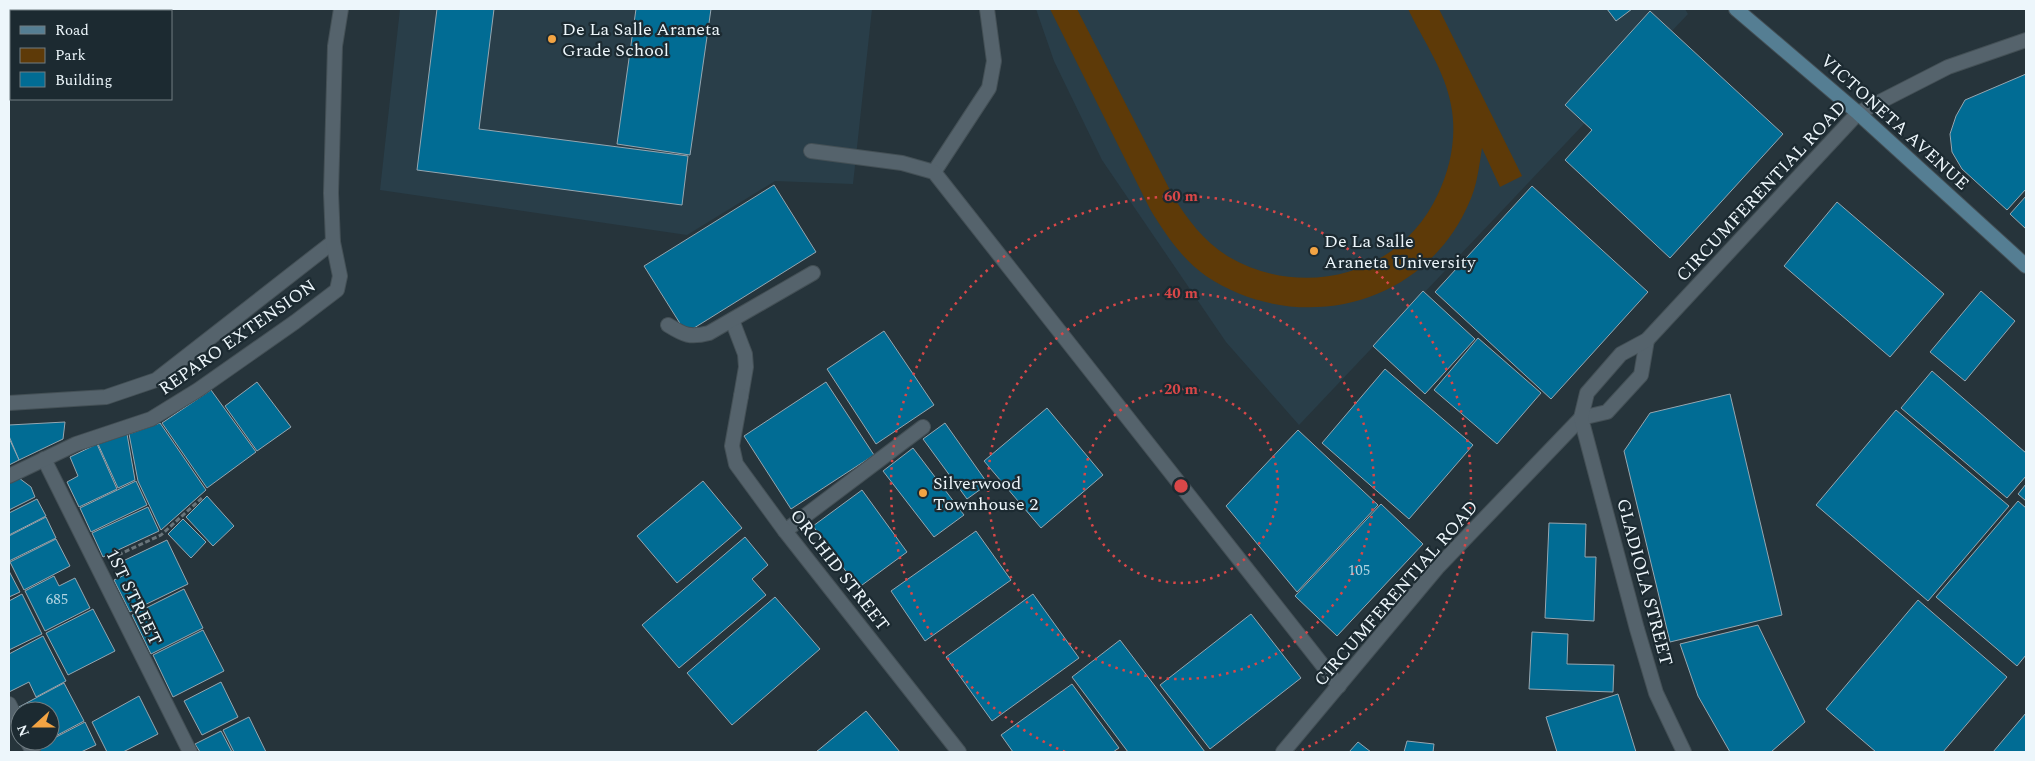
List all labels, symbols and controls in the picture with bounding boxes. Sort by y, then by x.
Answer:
legend [10,10,172,100]
place label: De La Salle Araneta Grade School [562,16,720,64]
text: Road [55,19,89,42]
marker: De La Salle Araneta Grade School [546,33,558,45]
text: Park [55,44,86,67]
street label: VICTONETA AVENUE [1814,48,1975,197]
text: Building [55,69,112,92]
street label: CIRCUMFERENTIAL ROAD [1670,95,1853,288]
text: 60 m [1164,185,1199,208]
place label: De La Salle Araneta University [1324,228,1477,276]
marker: De La Salle Araneta University [1308,245,1320,257]
street label: REPARO EXTENSION [153,273,322,402]
text: 40 m [1164,282,1199,305]
text: 20 m [1164,378,1199,401]
place label: Silverwood Townhouse 2 [933,470,1038,518]
centre of rings [1172,477,1190,495]
marker: Silverwood Townhouse 2 [917,487,929,499]
street label: CIRCUMFERENTIAL ROAD [1308,494,1485,692]
street label: GLADIOLA STREET [1609,496,1680,669]
street label: ORCHID STREET [783,503,896,637]
street label: 1ST STREET [99,544,169,650]
house number: 105 [1348,559,1370,582]
house number: 685 [46,588,68,611]
north arrow [10,701,60,751]
text: N [11,721,35,740]

